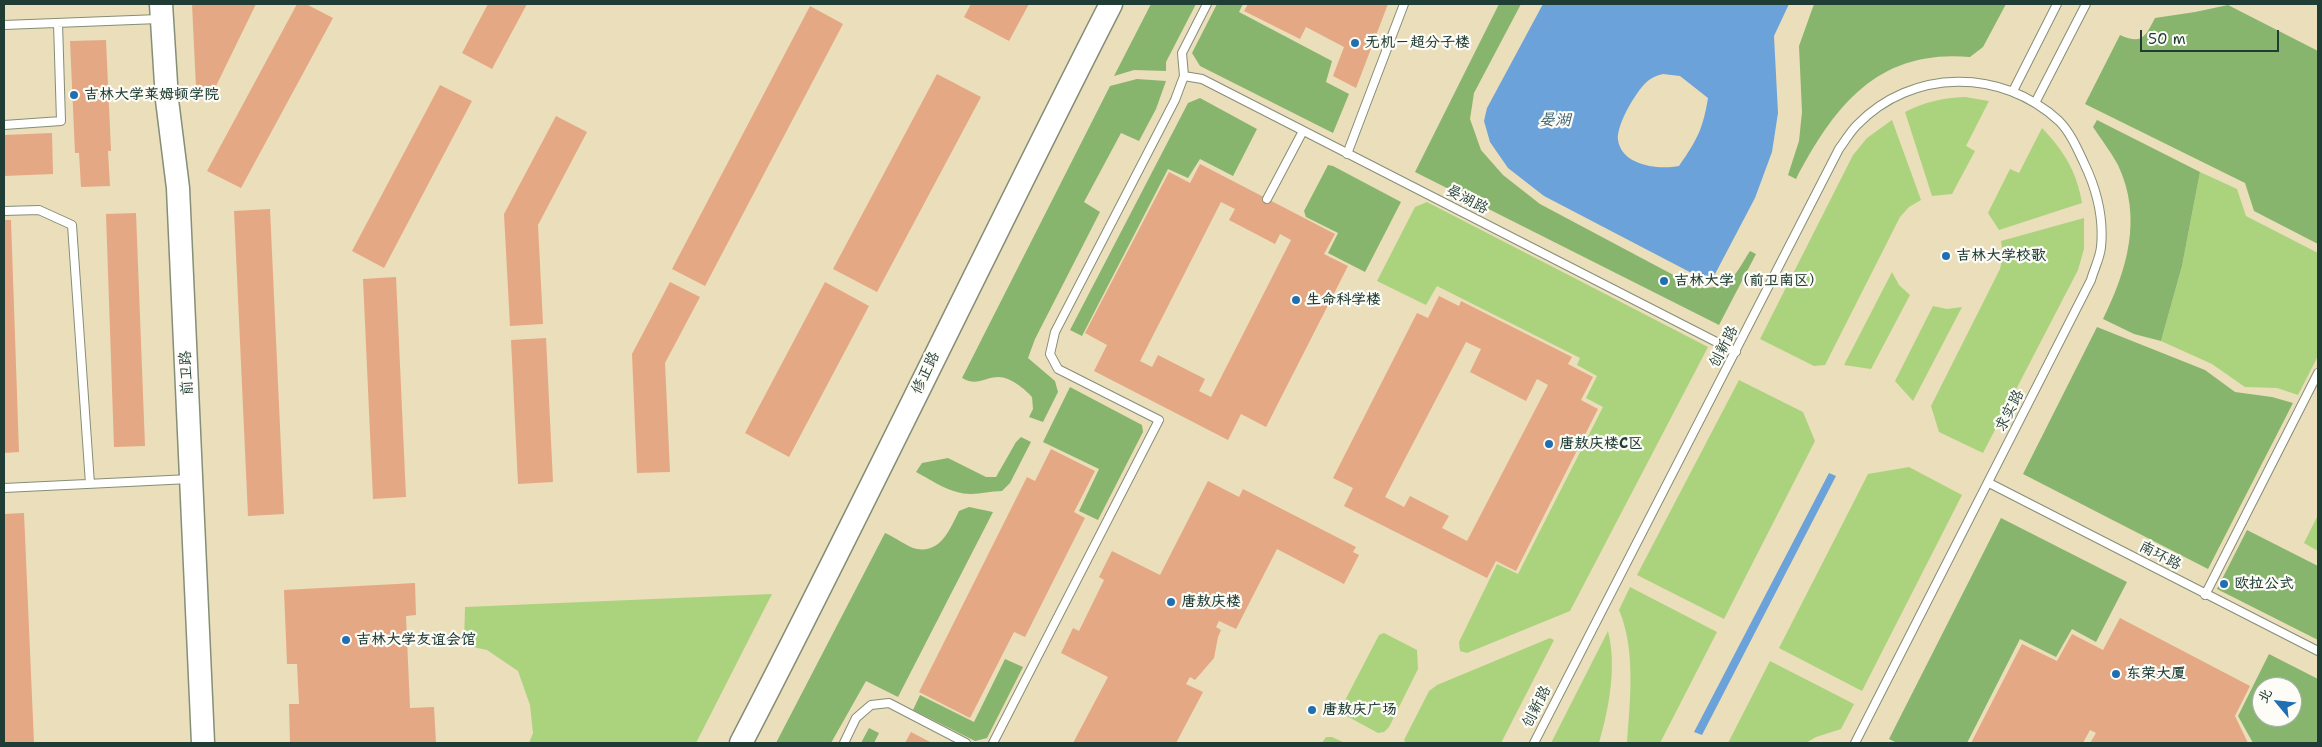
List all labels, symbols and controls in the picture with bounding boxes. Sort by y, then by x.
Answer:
scale bar [2142,20,2281,52]
text: 50 m [2148,29,2186,49]
place label: 无机－超分子楼 [1365,34,1470,52]
marker: 无机－超分子楼 [1349,37,1361,49]
place label: 吉林大学莱姆顿学院 [84,86,219,104]
marker: 吉林大学莱姆顿学院 [68,89,80,101]
water label: 晏湖 [1539,111,1571,131]
street label: 晏湖路 [1443,182,1491,218]
place label: 吉林大学校歌 [1956,247,2046,265]
marker: 吉林大学校歌 [1940,250,1952,262]
place label: 吉林大学（前卫南区） [1674,272,1824,290]
marker: 吉林大学（前卫南区） [1658,275,1670,287]
place label: 生命科学楼 [1306,291,1381,309]
marker: 生命科学楼 [1290,294,1302,306]
street label: 创新路 [1706,323,1742,371]
street label: 修正路 [908,349,944,397]
street label: 前卫路 [177,350,197,396]
street label: 求实路 [1992,387,2028,435]
place label: 唐敖庆楼C区 [1559,435,1643,453]
marker: 唐敖庆楼C区 [1543,438,1555,450]
street label: 南环路 [2136,538,2184,574]
place label: 欧拉公式 [2234,575,2294,593]
marker: 欧拉公式 [2218,578,2230,590]
place label: 唐敖庆楼 [1181,593,1241,611]
marker: 唐敖庆楼 [1165,596,1177,608]
place label: 吉林大学友谊会馆 [356,631,476,649]
marker: 吉林大学友谊会馆 [340,634,352,646]
place label: 东荣大厦 [2126,665,2186,683]
marker: 东荣大厦 [2110,668,2122,680]
north arrow [2252,677,2302,727]
street label: 创新路 [1519,683,1555,731]
text: 北 [2253,685,2276,706]
place label: 唐敖庆广场 [1322,701,1397,719]
marker: 唐敖庆广场 [1306,704,1318,716]

